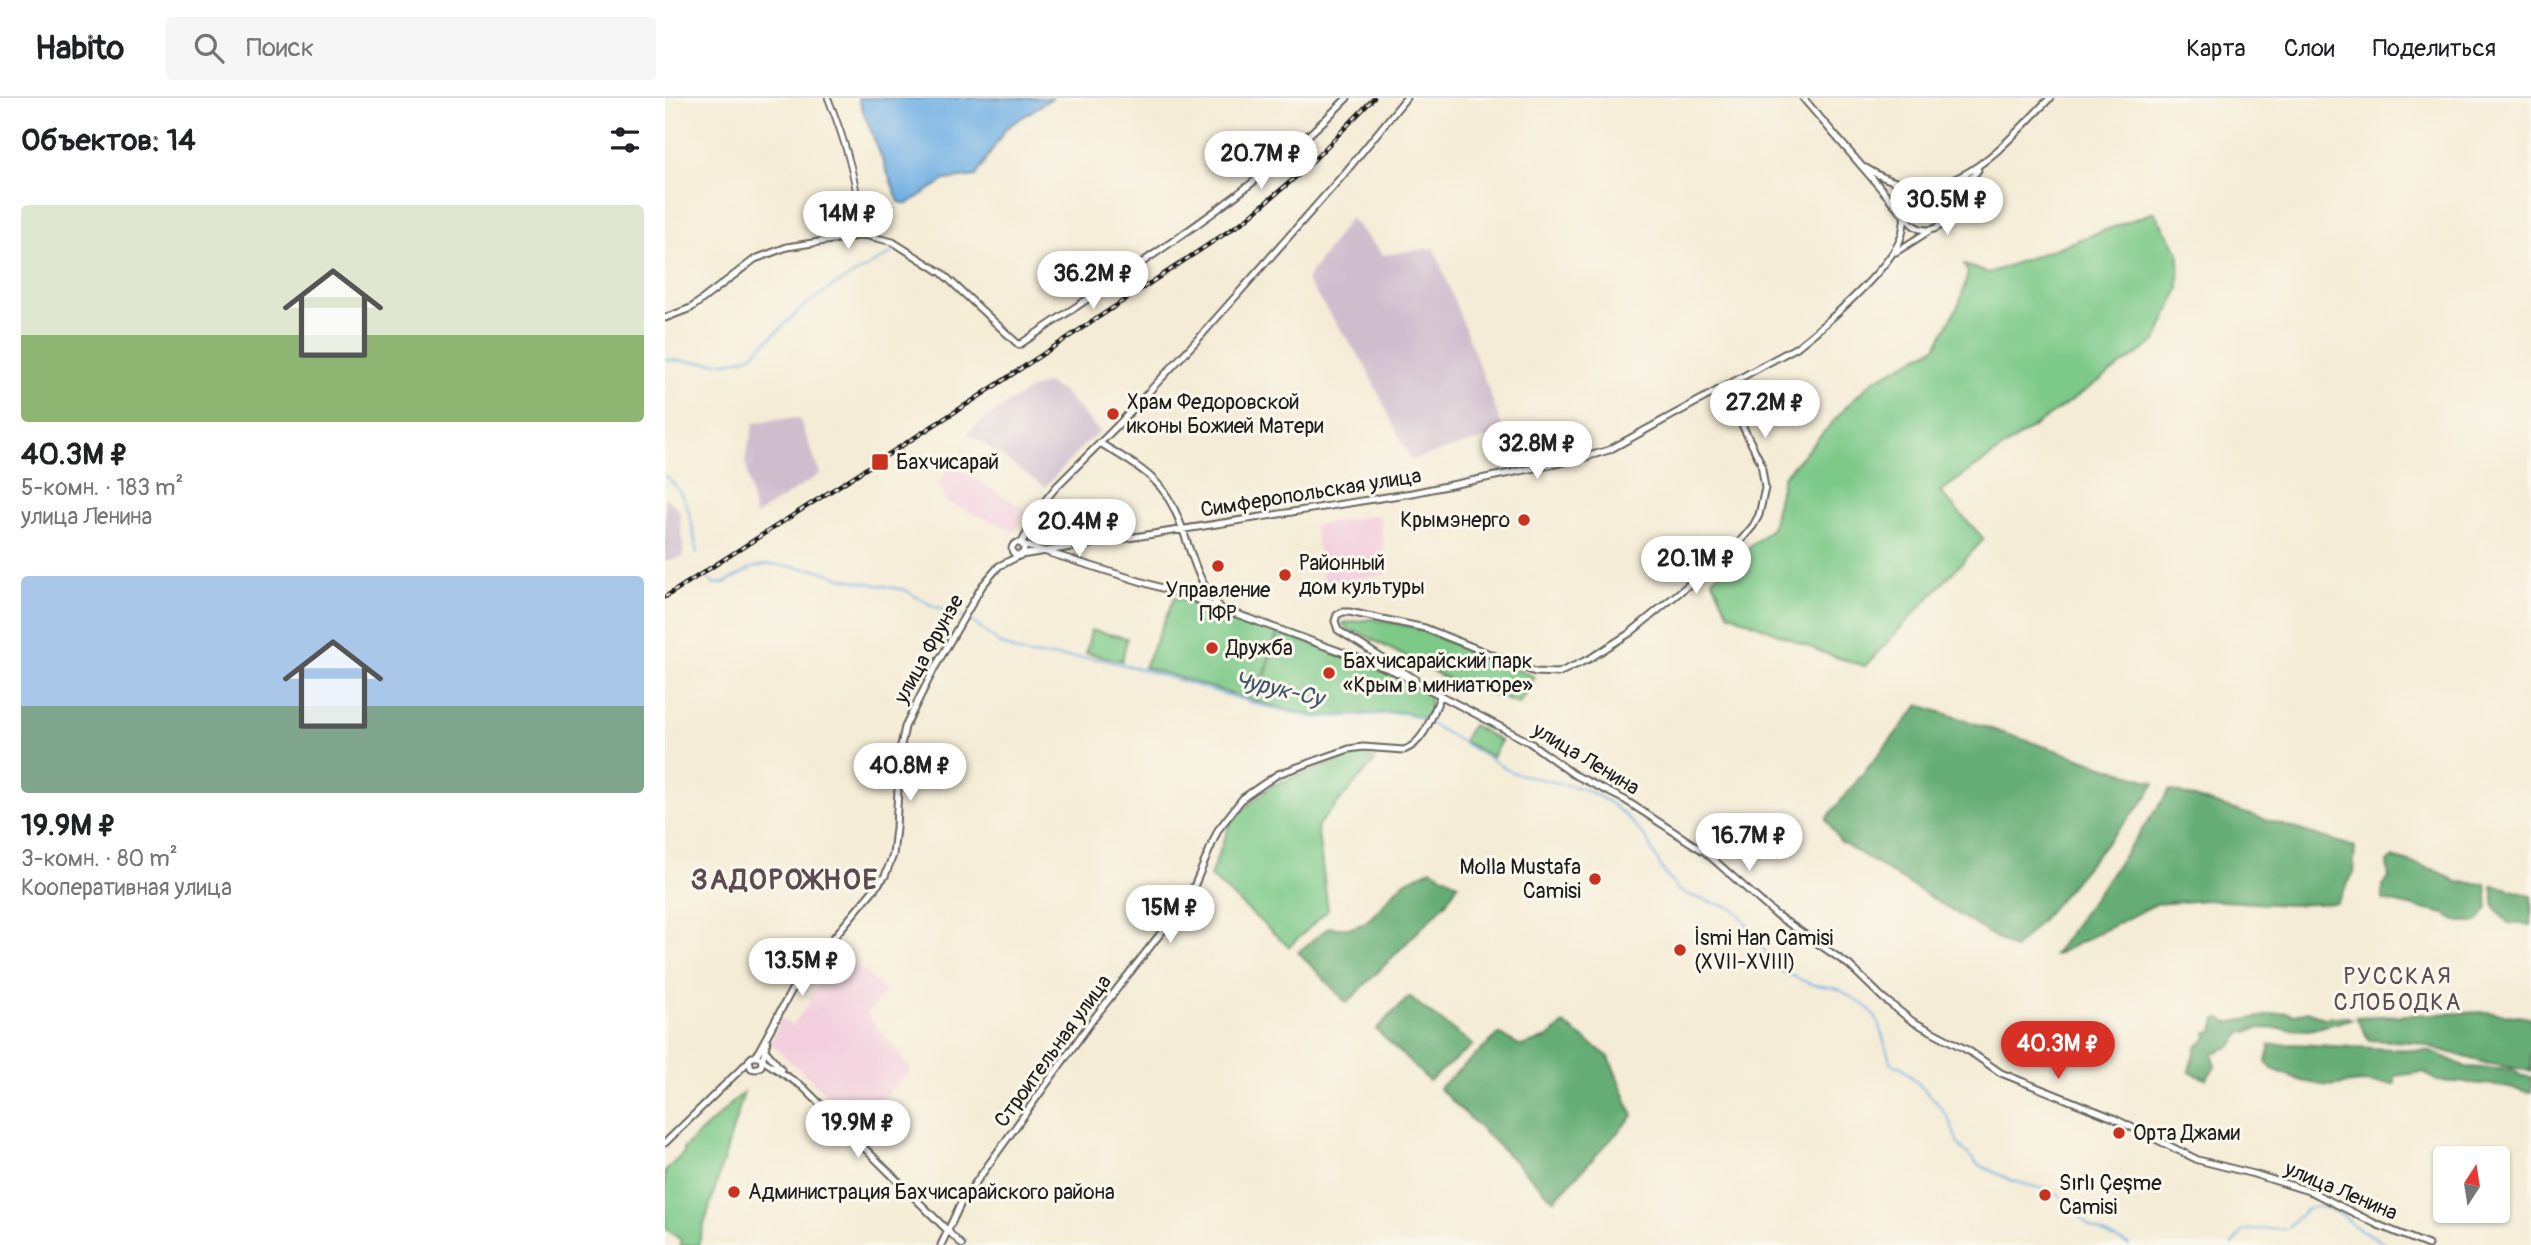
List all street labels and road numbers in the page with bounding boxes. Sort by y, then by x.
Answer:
street label: Симферопольская улица [1199,462,1423,524]
street label: улица Фрунзе [887,589,970,709]
street label: улица Ленина [1527,716,1644,801]
street label: Строительная улица [988,969,1118,1133]
street label: улица Ленина [2280,1155,2401,1227]

